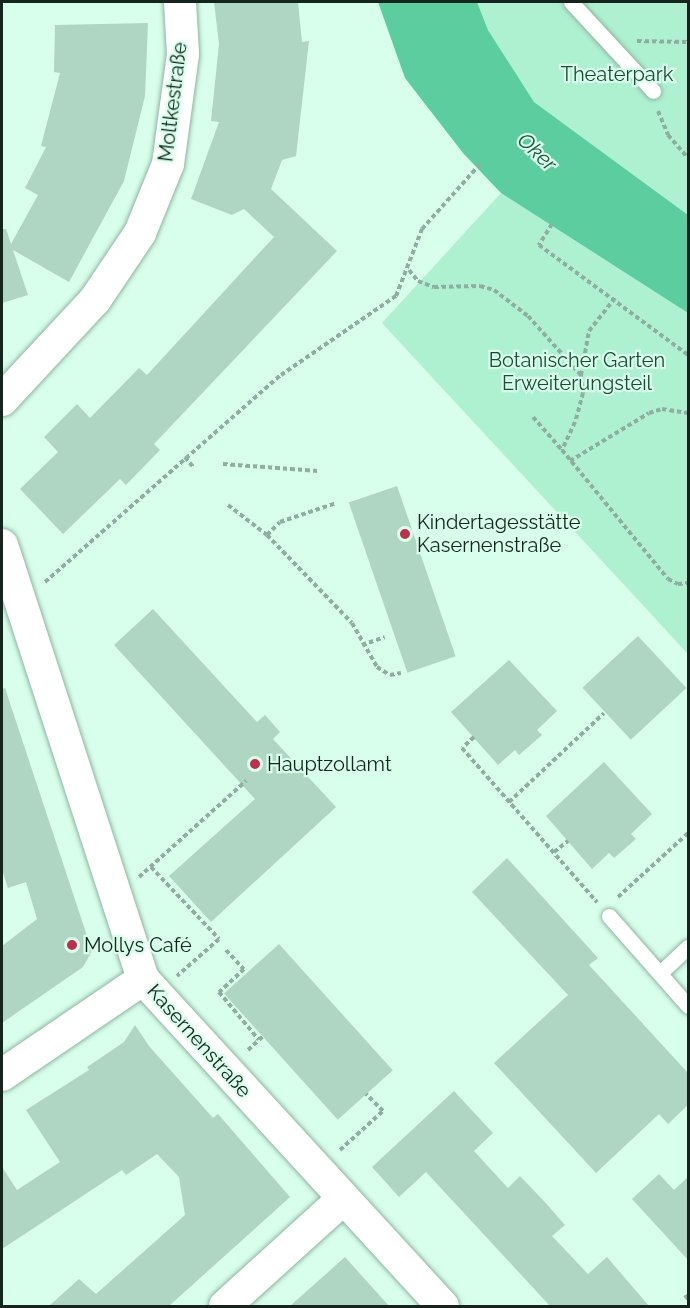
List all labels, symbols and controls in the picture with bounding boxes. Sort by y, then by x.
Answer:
street label: Moltkestraße [154,41,192,163]
park label: Theaterpark [561,62,673,86]
water label: Oker [512,128,562,176]
park label: Botanischer Garten Erweiterungsteil [488,349,666,396]
place label: Kindertagesstätte Kasernenstraße [417,510,581,557]
marker: Kindertagesstätte Kasernenstraße [398,527,412,541]
place label: Hauptzollamt [267,752,392,776]
marker: Hauptzollamt [248,757,262,771]
place label: Mollys Café [84,933,192,957]
marker: Mollys Café [65,938,79,952]
street label: Kasernenstraße [142,979,256,1103]

